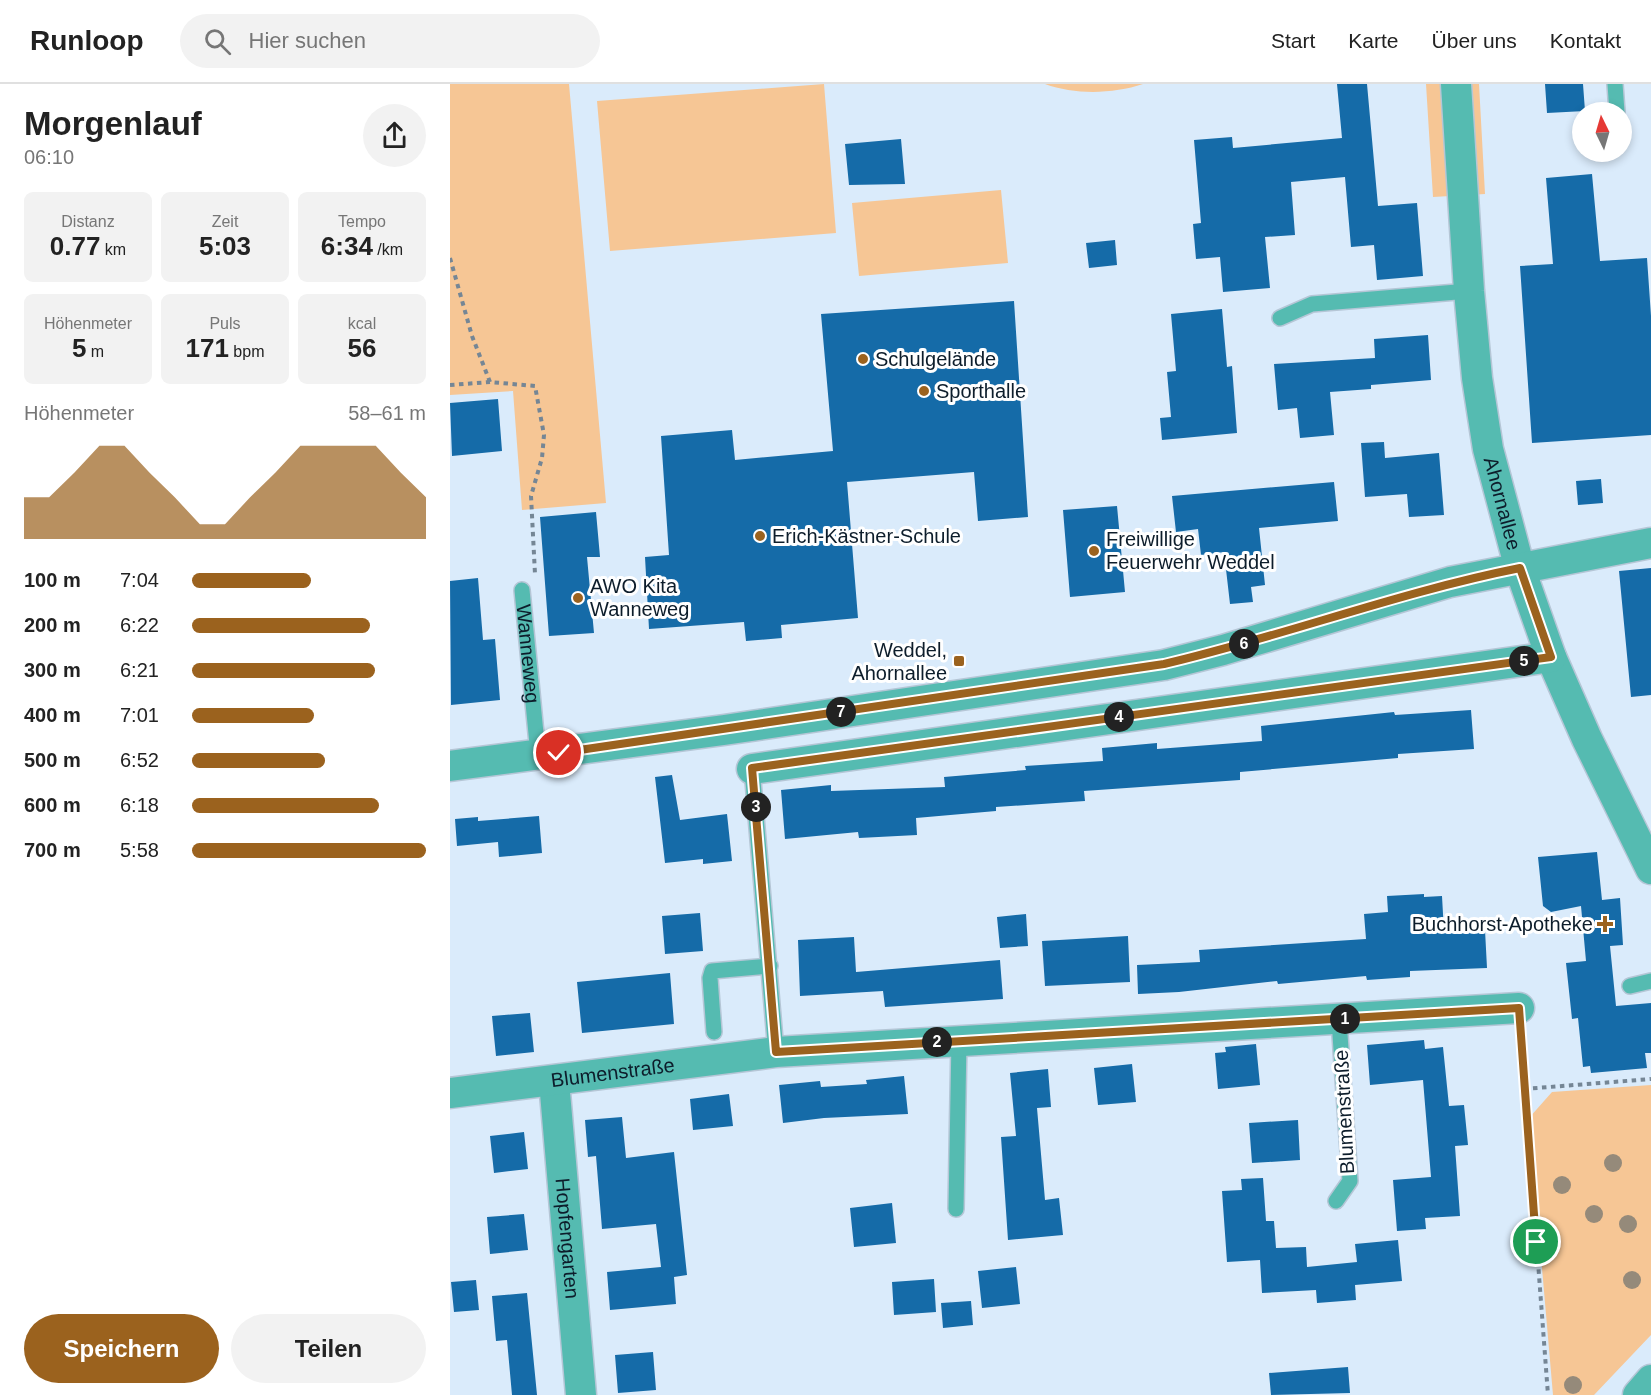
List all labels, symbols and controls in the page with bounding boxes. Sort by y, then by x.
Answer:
search box [180,14,600,68]
text: Runloop [30,25,144,56]
icon: search [201,25,234,58]
text: Hier suchen [249,28,366,53]
text: Start [1271,29,1315,52]
text: Karte [1348,29,1399,52]
text: Über uns [1432,29,1517,52]
text: Kontakt [1550,29,1621,52]
north arrow [1572,102,1632,162]
map controls [1572,102,1632,162]
button: share [363,104,426,167]
text: Morgenlauf [24,105,202,142]
text: 06:10 [24,146,74,168]
text: Distanz [61,213,115,230]
text: Zeit [212,213,238,230]
text: Tempo [338,213,386,230]
text: 0.77 [50,231,100,261]
text: 5:03 [199,231,251,261]
text: 6:34 [321,231,373,261]
text: km [100,241,126,258]
text: /km [373,241,403,258]
text: Höhenmeter [44,315,132,332]
text: Puls [209,315,241,332]
text: kcal [348,315,376,332]
text: 5 [72,333,86,363]
text: 171 [186,333,229,363]
text: 56 [348,333,376,363]
text: m [86,343,104,360]
text: bpm [229,343,264,360]
place label: Schulgelände [875,348,996,370]
marker: Schulgelände [856,352,870,366]
place label: Sporthalle [936,380,1026,402]
marker: Sporthalle [917,384,931,398]
text: Höhenmeter [24,402,134,424]
text: 58–61 m [348,402,426,424]
street label: Ahornallee [1480,454,1525,553]
place label: Erich-Kästner-Schule [772,525,961,547]
place label: Freiwillige Feuerwehr Weddel [1106,528,1275,573]
marker: Erich-Kästner-Schule [753,529,767,543]
marker: Freiwillige Feuerwehr Weddel [1087,544,1101,558]
text: 100 m [24,569,81,591]
text: 7:04 [120,569,159,591]
place label: AWO Kita Wanneweg [590,575,689,620]
marker: AWO Kita Wanneweg [571,591,585,605]
street label: Wanneweg [512,603,544,704]
text: 200 m [24,614,81,636]
text: 6:22 [120,614,159,636]
pin: 6 [1229,629,1259,659]
text: 6 [1240,635,1248,652]
place label: Weddel, Ahornallee [851,639,947,684]
pin: 5 [1509,646,1539,676]
text: 5 [1520,652,1528,669]
marker: Weddel, Ahornallee [952,654,966,668]
text: 300 m [24,659,81,681]
text: 6:21 [120,659,159,681]
pin: 7 [826,697,856,727]
pin: 4 [1104,702,1134,732]
text: 7 [837,703,845,720]
text: 400 m [24,704,81,726]
text: 7:01 [120,704,159,726]
text: 4 [1115,708,1123,725]
pin [533,727,584,778]
icon: check [542,736,575,769]
text: 500 m [24,749,81,771]
text: 6:52 [120,749,159,771]
pin: 3 [741,792,771,822]
text: 600 m [24,794,81,816]
text: 6:18 [120,794,159,816]
text: 3 [752,798,760,815]
text: 700 m [24,839,81,861]
text: 5:58 [120,839,159,861]
place label: Buchhorst-Apotheke [1412,913,1593,935]
marker: Buchhorst-Apotheke [1598,917,1612,931]
pin: 1 [1330,1004,1360,1034]
text: 1 [1341,1010,1349,1027]
pin: 2 [922,1027,952,1057]
text: 2 [933,1033,941,1050]
street label: Blumenstraße [1330,1049,1358,1175]
street label: Blumenstraße [550,1054,676,1091]
street label: Hopfengarten [551,1177,584,1300]
pin [1510,1216,1561,1267]
icon: arrive [1519,1225,1552,1258]
button: Speichern [24,1314,219,1383]
button: Teilen [231,1314,426,1383]

